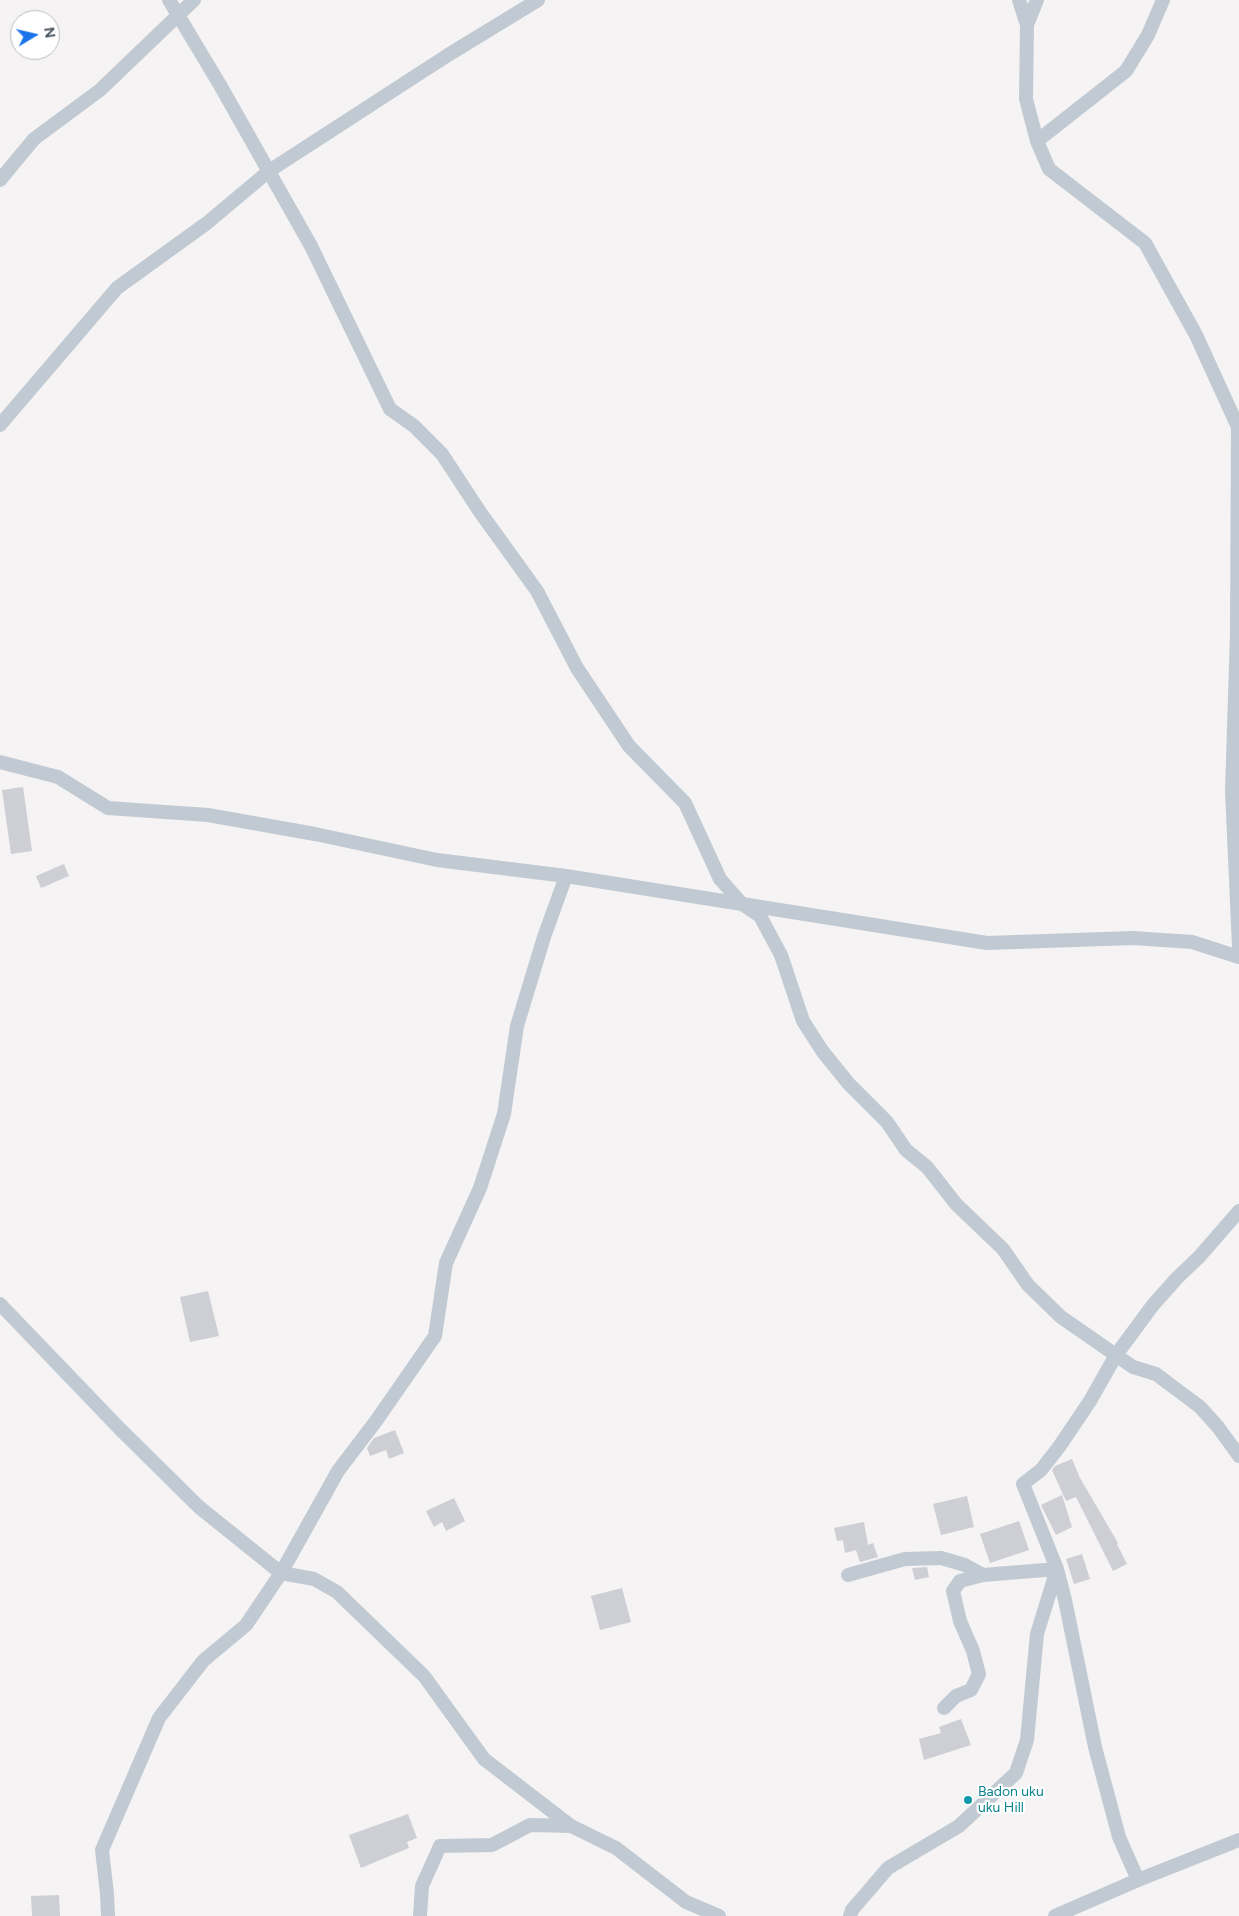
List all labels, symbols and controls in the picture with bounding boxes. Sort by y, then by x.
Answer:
north arrow [10,10,60,60]
text: N [40,26,59,39]
place label: Badon uku uku Hill [978,1784,1044,1816]
marker: Badon uku uku Hill [962,1794,974,1806]

